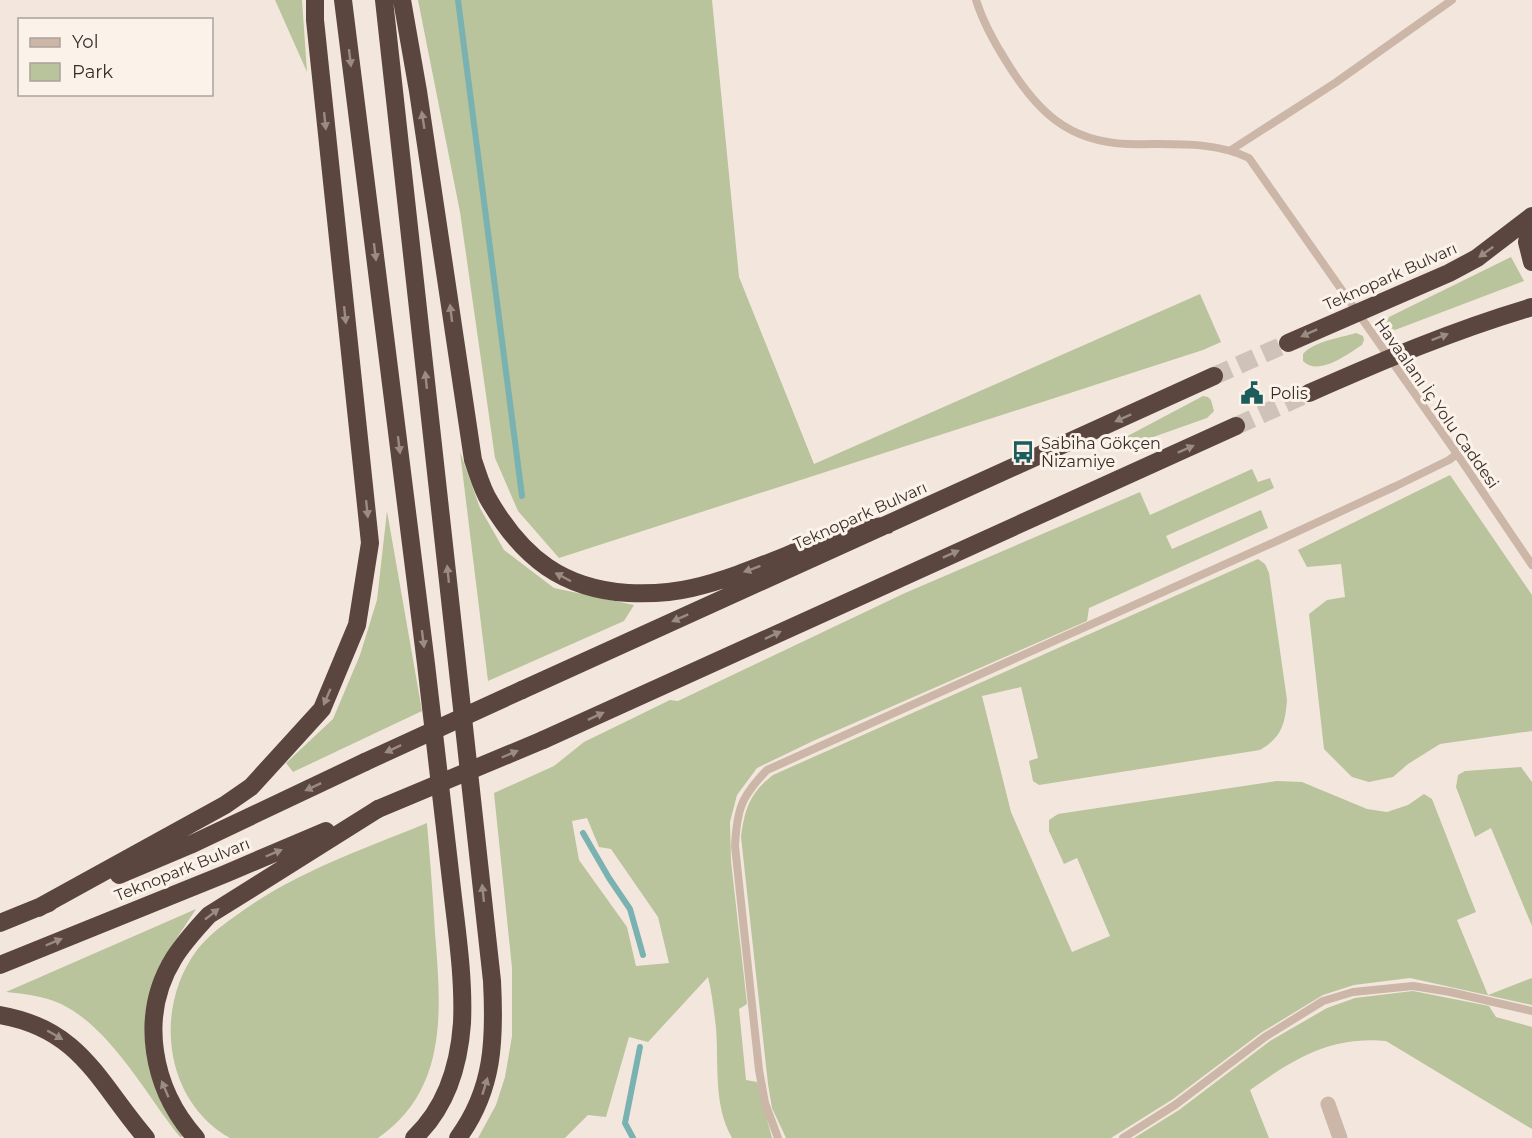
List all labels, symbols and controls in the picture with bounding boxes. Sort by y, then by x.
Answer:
legend [18,18,213,96]
text: Yol [72,31,98,53]
one-way arrow [346,49,355,68]
text: Park [72,61,113,83]
one-way arrow [418,111,427,130]
one-way arrow [320,112,330,131]
street label: Teknopark Bulvarı [1321,238,1460,314]
one-way arrow [370,242,379,261]
one-way arrow [1478,246,1494,258]
one-way arrow [446,304,456,323]
one-way arrow [340,305,350,324]
street label: Havaalanı İç Yolu Caddesi [1371,315,1503,492]
one-way arrow [1299,328,1317,338]
one-way arrow [1431,332,1449,341]
one-way arrow [421,370,431,389]
public building icon: Polis [1239,380,1265,406]
place label: Polis [1270,384,1308,403]
one-way arrow [1114,413,1131,422]
place label: Sabiha Gökçen Nizamiye [1041,434,1161,471]
one-way arrow [394,436,403,455]
bus stop icon: Sabiha Gökçen Nizamiye [1010,439,1036,465]
one-way arrow [1178,444,1195,453]
street label: Teknopark Bulvarı [791,477,930,553]
one-way arrow [362,499,372,518]
one-way arrow [942,549,960,559]
one-way arrow [443,564,453,583]
one-way arrow [743,565,761,574]
one-way arrow [554,572,571,582]
one-way arrow [671,613,689,623]
one-way arrow [418,629,427,648]
one-way arrow [765,630,782,639]
one-way arrow [323,688,332,705]
one-way arrow [588,711,606,721]
one-way arrow [384,745,401,754]
one-way arrow [501,749,519,758]
one-way arrow [304,783,321,792]
street label: Teknopark Bulvarı [112,834,253,905]
one-way arrow [265,849,282,858]
one-way arrow [479,883,488,902]
one-way arrow [204,908,220,921]
one-way arrow [45,937,63,946]
one-way arrow [46,1030,63,1040]
one-way arrow [481,1077,490,1095]
one-way arrow [160,1080,170,1098]

